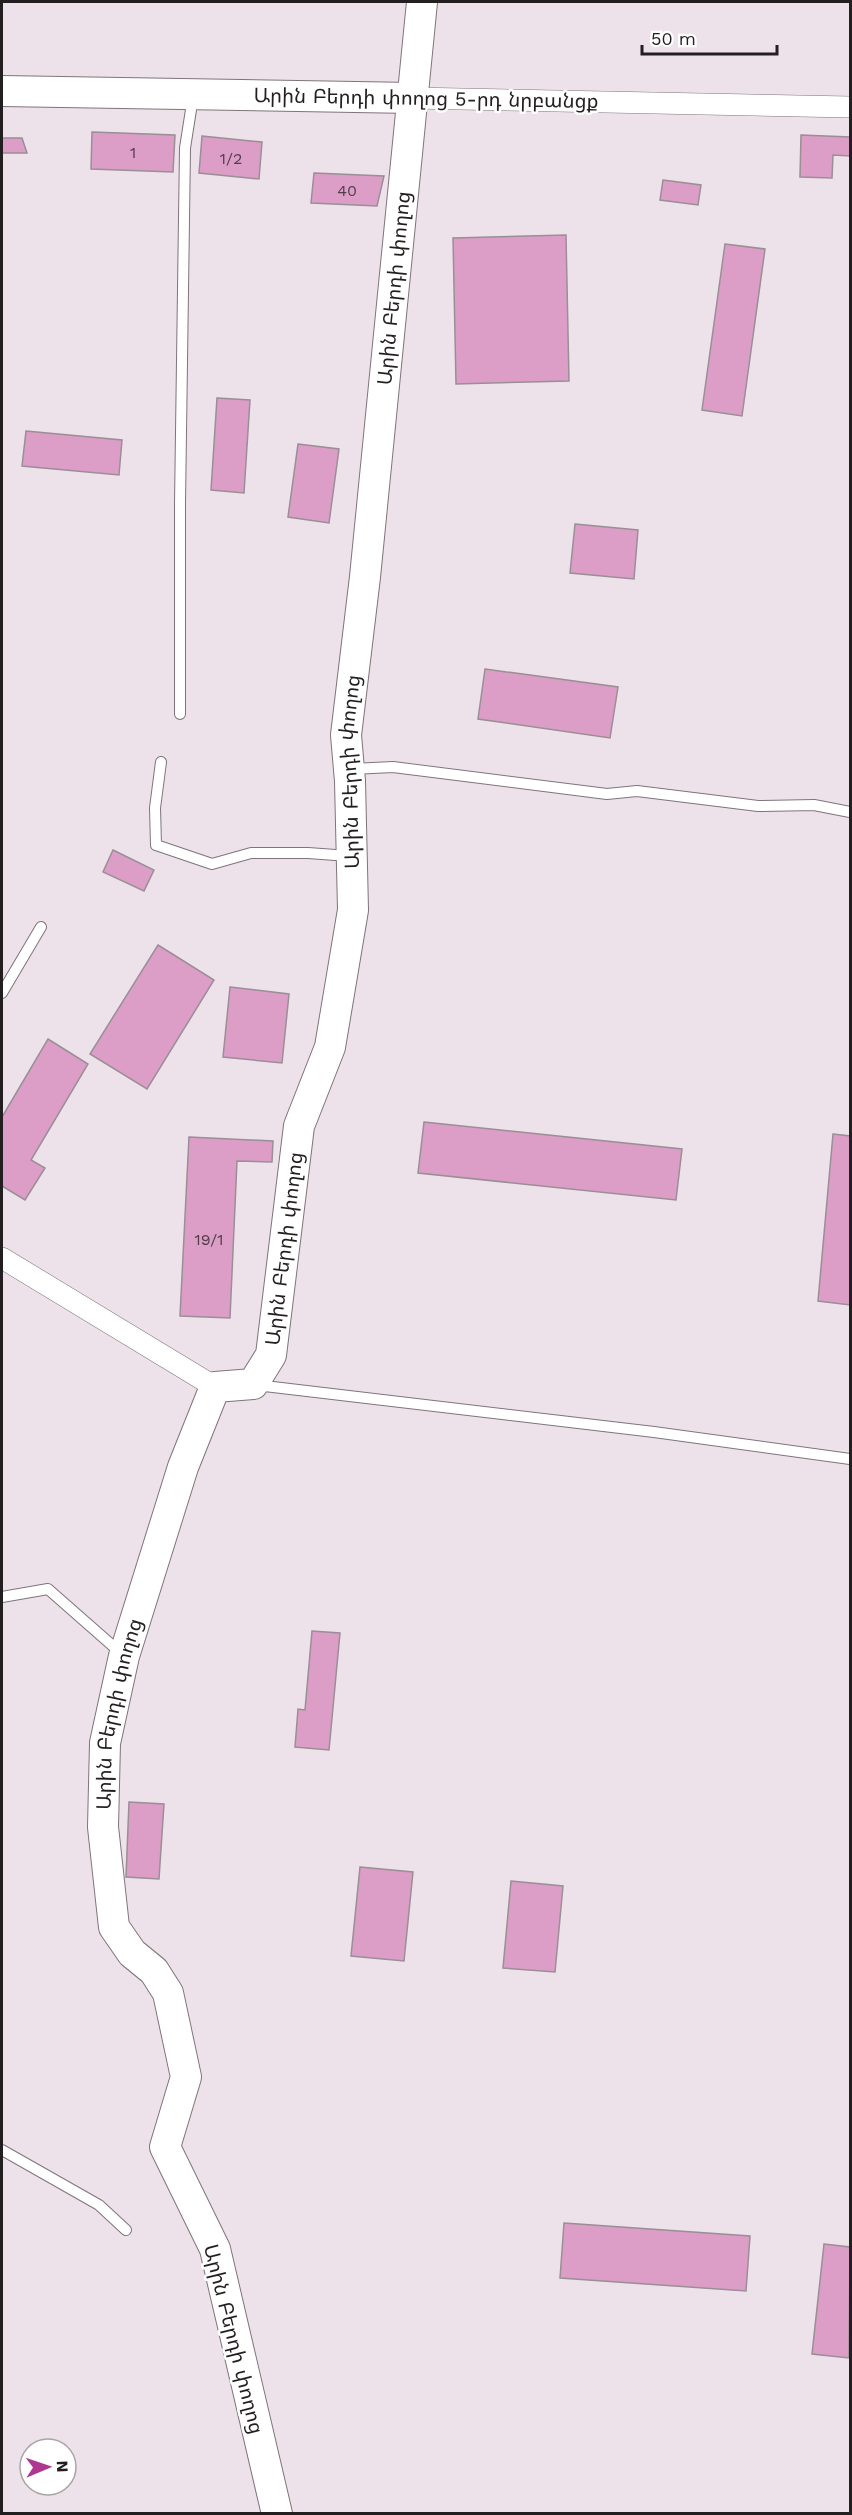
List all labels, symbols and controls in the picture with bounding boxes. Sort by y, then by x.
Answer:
scale bar [642,18,777,56]
text: 50 m [651,28,696,49]
street label: Արին Բերդի փողոց 5-րդ նրբանցք [253,83,599,113]
house number: 1 [130,143,136,162]
house number: 1/2 [220,149,242,168]
house number: 40 [337,181,357,200]
street label: Արին Բերդի փողոց [372,190,415,386]
street label: Արին Բերդի փողոց [333,673,365,869]
street label: Արին Բերդի փողոց [260,1151,308,1347]
house number: 19/1 [194,1230,224,1249]
street label: Արին Բերդի փողոց [91,1615,147,1810]
street label: Արին Բերդի փողոց [199,2242,269,2436]
north arrow [18,2437,78,2497]
text: N [53,2460,72,2473]

